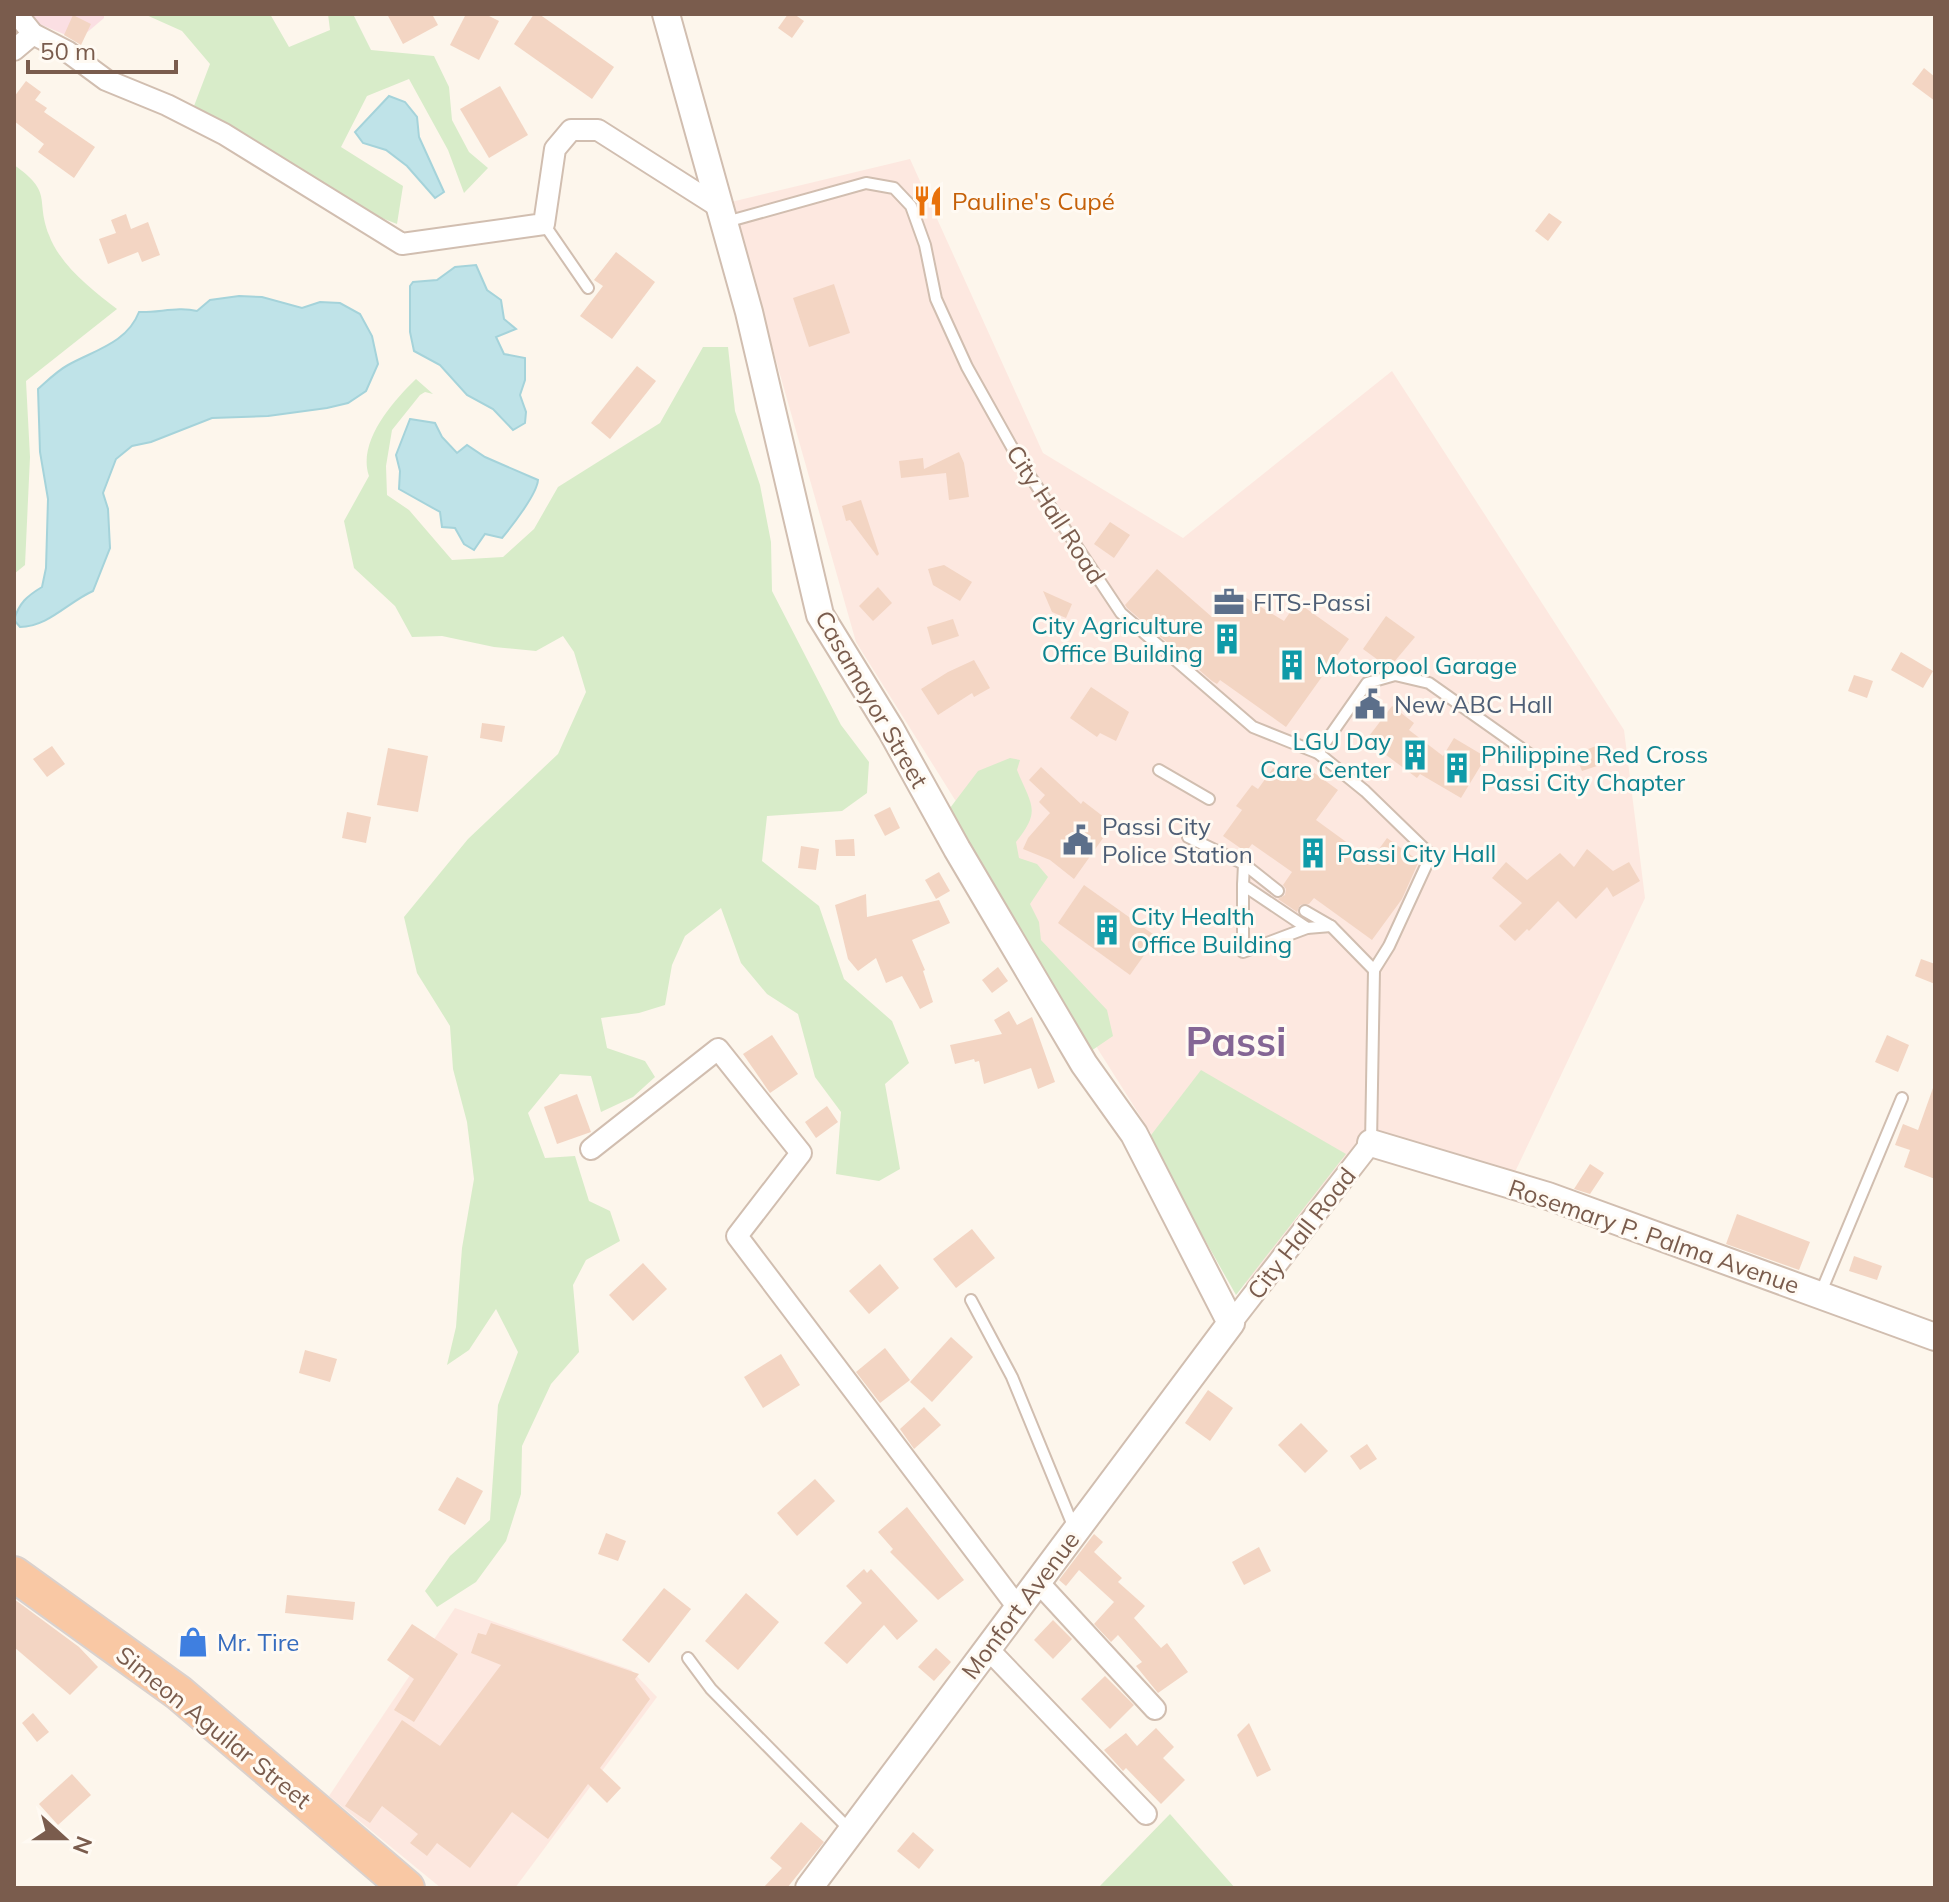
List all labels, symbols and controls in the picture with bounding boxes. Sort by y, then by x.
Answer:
scale bar [28,24,176,74]
text: 50 m [40,36,96,66]
restaurant icon: Pauline's Cupé [911,184,945,218]
place label: Pauline's Cupé [952,186,1115,216]
street label: City Hall Road [1000,439,1112,589]
office icon: FITS-Passi [1212,585,1246,619]
place label: FITS-Passi [1253,587,1371,617]
street label: Casamayor Street [809,605,935,793]
place label: City Agriculture Office Building [1032,610,1203,668]
building icon: City Agriculture Office Building [1210,622,1244,656]
building icon: Motorpool Garage [1275,648,1309,682]
place label: Motorpool Garage [1316,650,1517,680]
public building icon: New ABC Hall [1353,687,1387,721]
place label: New ABC Hall [1394,689,1553,719]
place label: LGU Day Care Center [1260,726,1391,784]
building icon: LGU Day Care Center [1398,738,1432,772]
place label: Philippine Red Cross Passi City Chapter [1481,739,1708,797]
building icon: Philippine Red Cross Passi City Chapter [1440,751,1474,785]
place label: Passi City Police Station [1102,811,1253,869]
public building icon: Passi City Police Station [1061,823,1095,857]
building icon: Passi City Hall [1296,836,1330,870]
place label: Passi City Hall [1337,838,1496,868]
place label: City Health Office Building [1131,901,1292,959]
building icon: City Health Office Building [1090,913,1124,947]
district label: Passi [1185,1016,1287,1066]
street label: City Hall Road [1240,1161,1362,1305]
street label: Rosemary P. Palma Avenue [1505,1172,1803,1300]
street label: Monfort Avenue [955,1525,1085,1685]
shop icon: Mr. Tire [176,1625,210,1659]
place label: Mr. Tire [217,1627,299,1657]
street label: Simeon Aguilar Street [111,1639,317,1815]
north arrow [24,1798,104,1878]
text: N [67,1832,99,1858]

